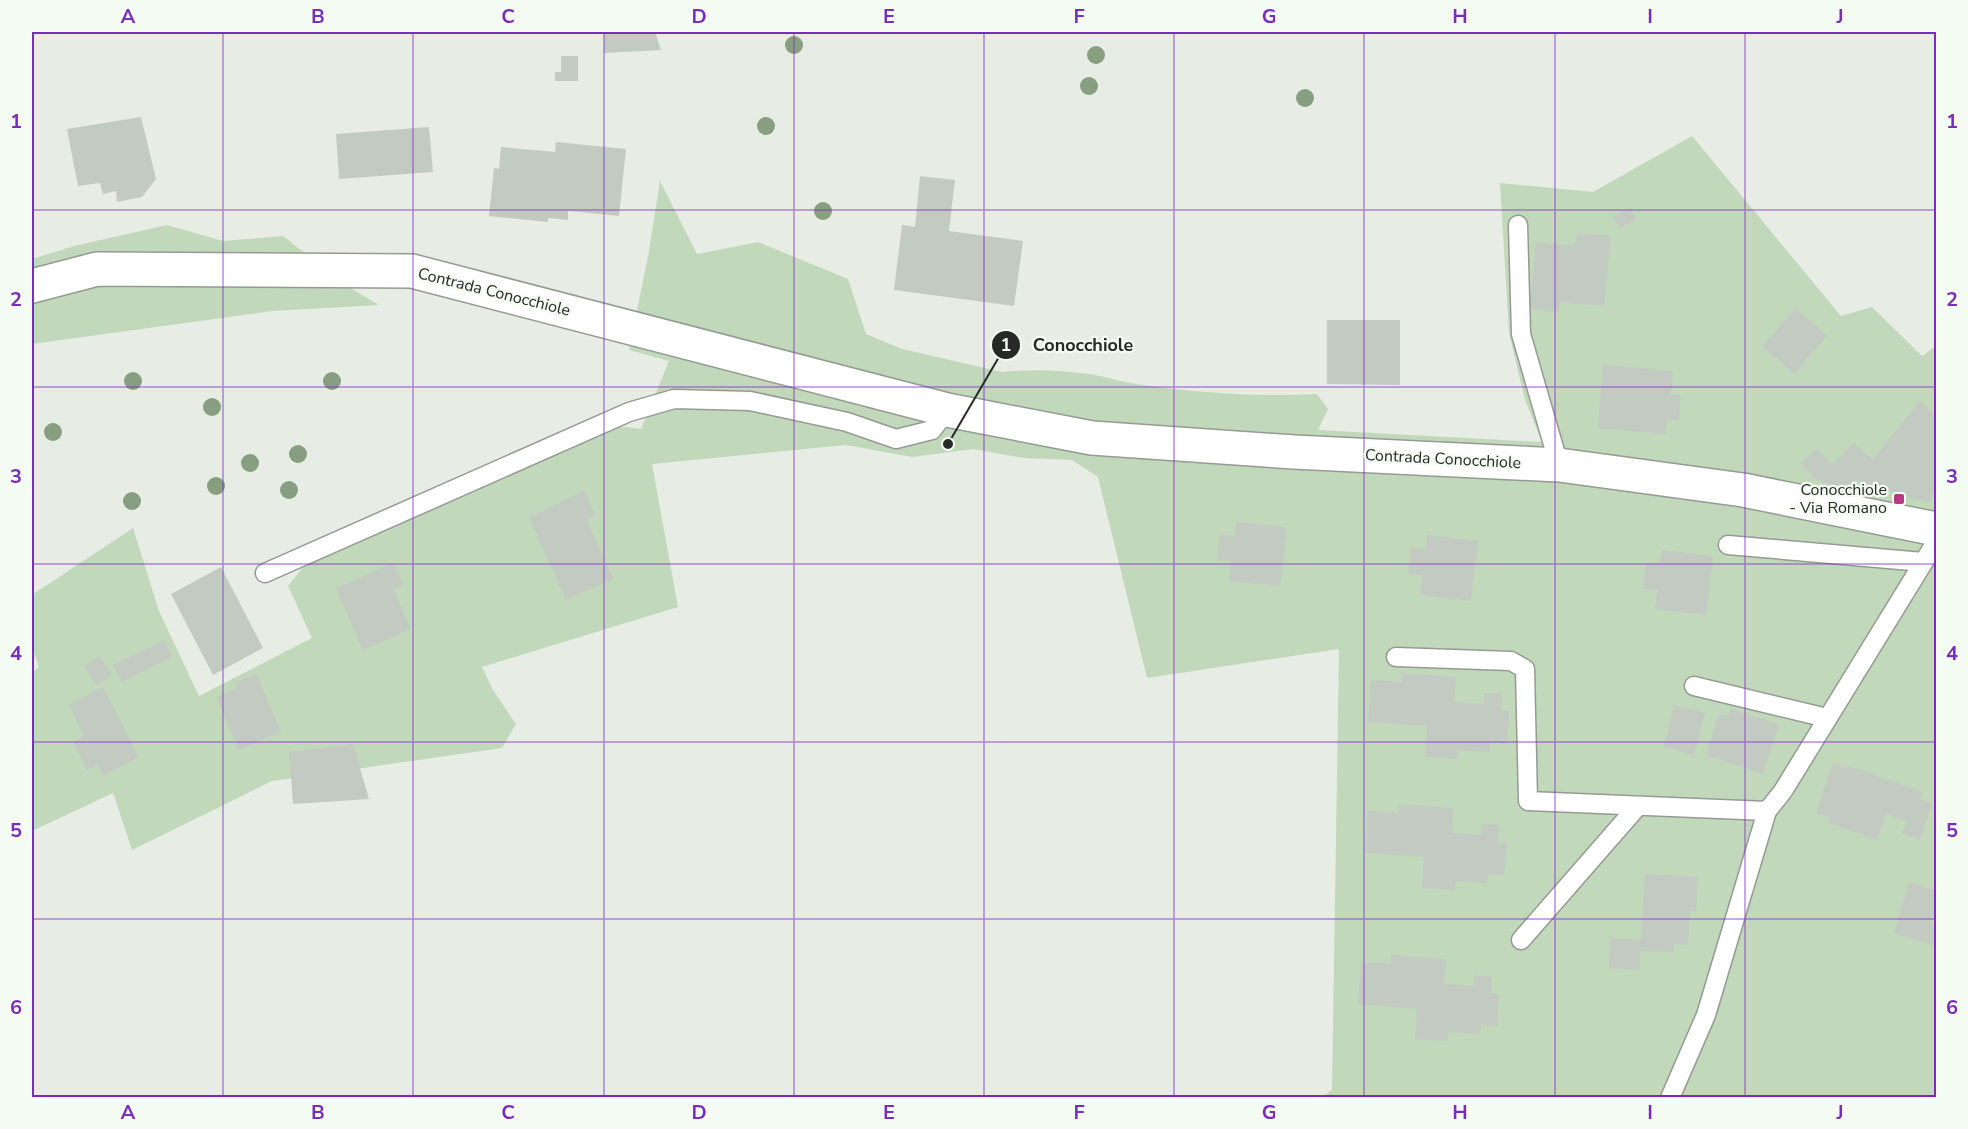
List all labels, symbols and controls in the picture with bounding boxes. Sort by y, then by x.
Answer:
text: A [121,3,136,30]
text: B [311,3,325,30]
text: C [501,3,515,30]
text: D [691,3,707,30]
text: E [883,3,895,30]
text: F [1073,3,1085,30]
text: G [1262,3,1276,30]
text: H [1452,3,1468,30]
text: I [1647,3,1653,30]
text: J [1835,3,1844,30]
text: 1 [10,108,22,135]
text: 1 [1946,108,1958,135]
street label: Contrada Conocchiole [415,262,573,322]
text: 2 [10,286,22,313]
text: 2 [1946,286,1958,313]
callout: Conocchiole [991,327,1146,363]
text: 1 [1001,333,1011,357]
text: Conocchiole [1033,333,1134,357]
street label: Contrada Conocchiole [1364,444,1522,474]
text: 3 [10,463,22,490]
text: 3 [1946,463,1958,490]
place label: Conocchiole - Via Romano [1789,479,1887,519]
marker: Conocchiole - Via Romano [1892,492,1906,506]
text: 4 [10,640,22,667]
text: 4 [1946,640,1958,667]
text: 5 [10,817,22,844]
text: 5 [1946,817,1958,844]
text: 6 [10,994,22,1021]
text: 6 [1946,994,1958,1021]
text: A [121,1099,136,1126]
text: B [311,1099,325,1126]
text: C [501,1099,515,1126]
text: D [691,1099,707,1126]
text: E [883,1099,895,1126]
text: F [1073,1099,1085,1126]
text: G [1262,1099,1276,1126]
text: H [1452,1099,1468,1126]
text: I [1647,1099,1653,1126]
text: J [1835,1099,1844,1126]

